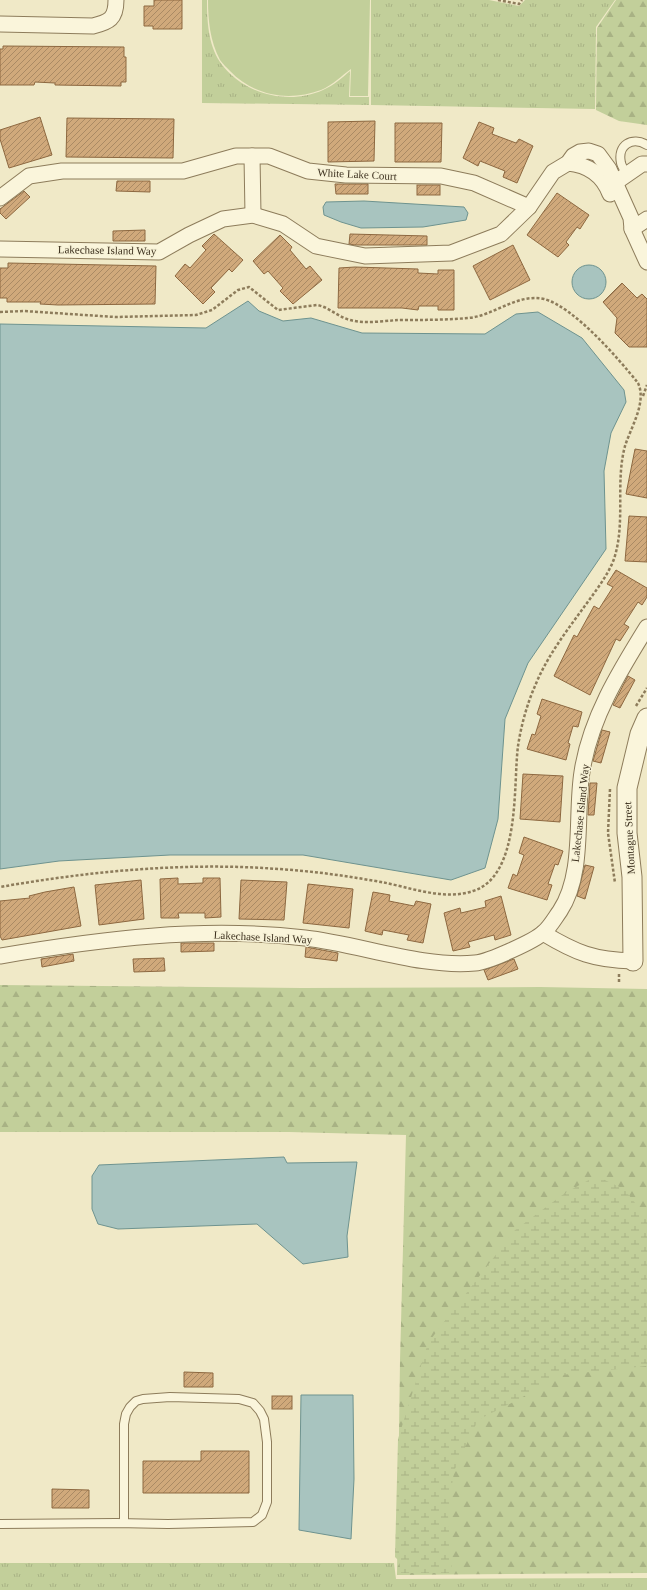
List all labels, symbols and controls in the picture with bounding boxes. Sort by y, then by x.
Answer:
street label: White Lake Court [317,166,397,182]
street label: Lakechase Island Way [58,243,157,257]
street label: Lakechase Island Way [569,763,591,863]
street label: Montague Street [621,801,637,875]
street label: Lakechase Island Way [214,928,313,946]

